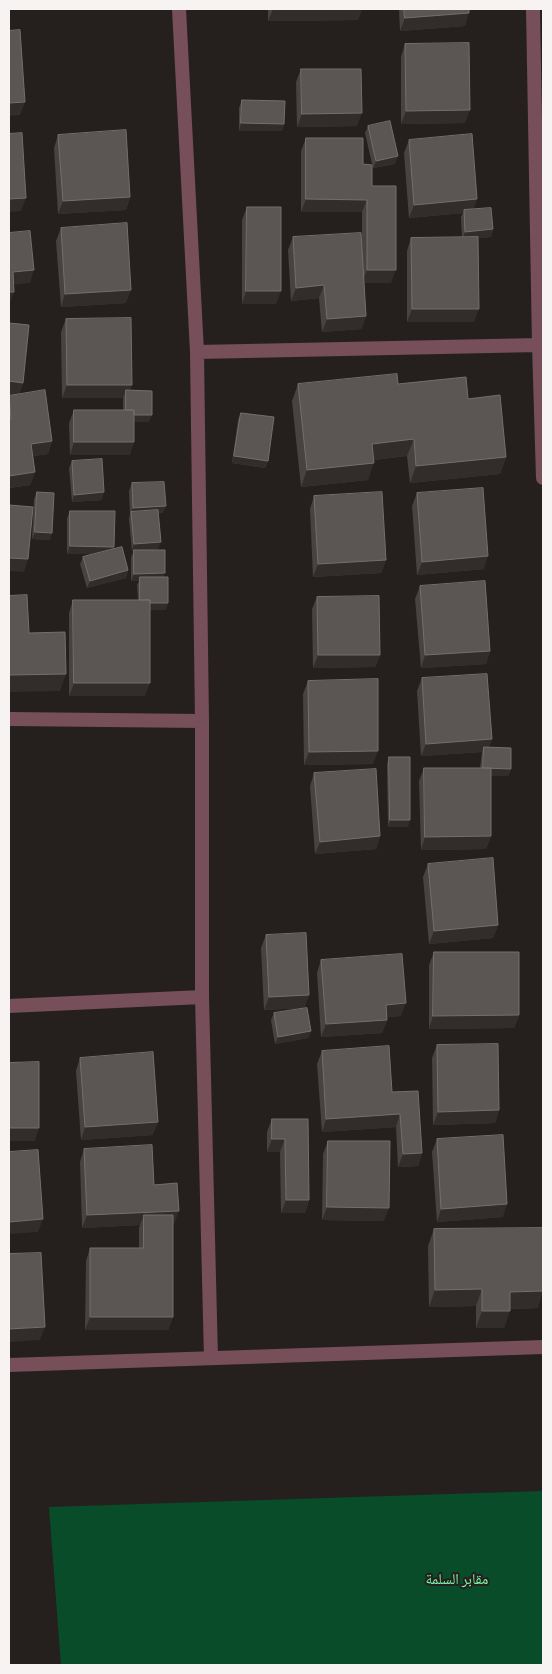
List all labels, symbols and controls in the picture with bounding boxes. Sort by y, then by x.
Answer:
park label: مقابر السلمة [426,1570,488,1588]

